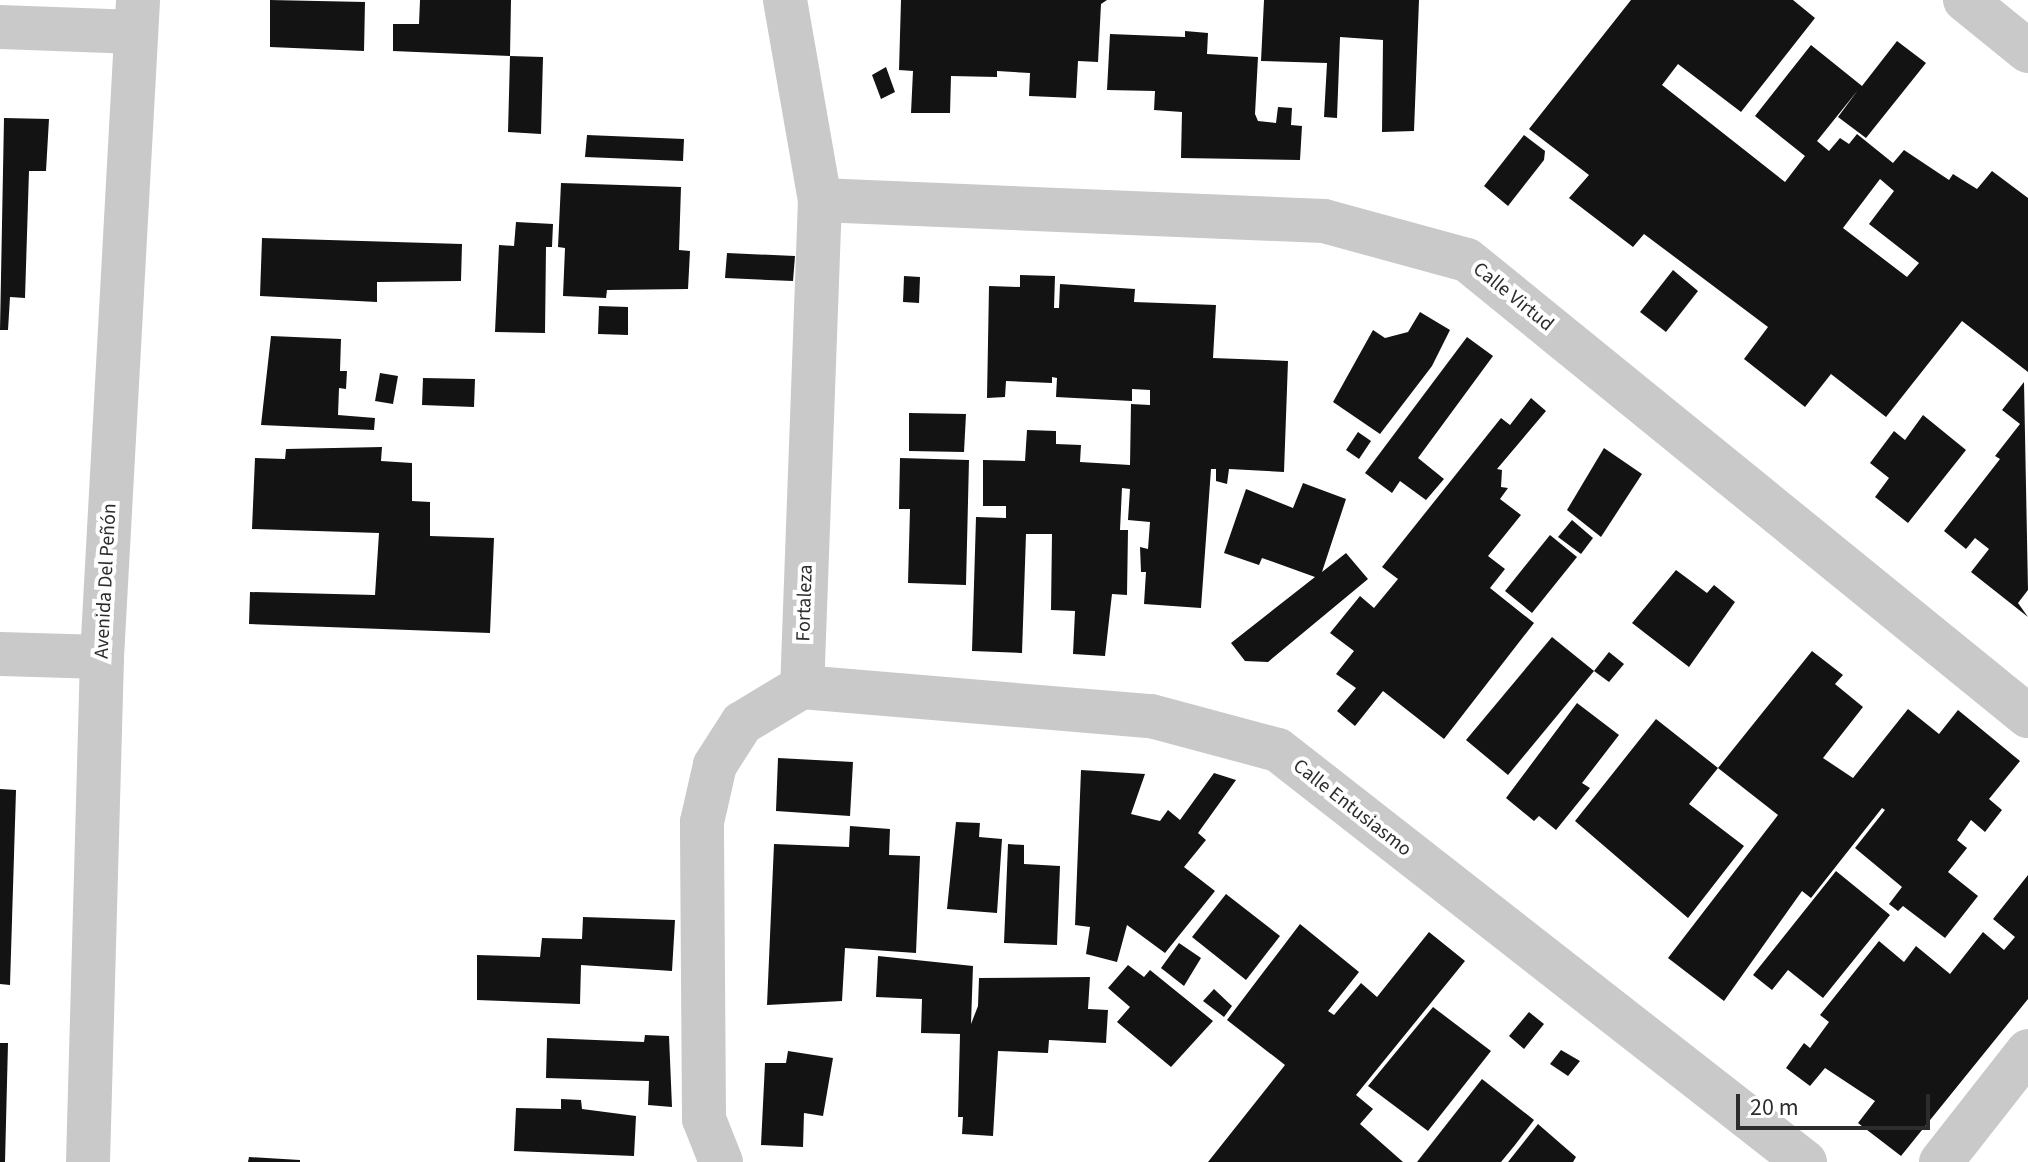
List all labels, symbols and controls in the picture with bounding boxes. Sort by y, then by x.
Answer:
street label: Calle Virtud [1468,257,1558,337]
street label: Avenida Del Peñón [90,503,122,659]
street label: Fortaleza [792,564,818,642]
street label: Calle Entusiasmo [1288,754,1416,862]
scale bar [1740,1078,1934,1128]
text: 20 m [1750,1090,1799,1125]

